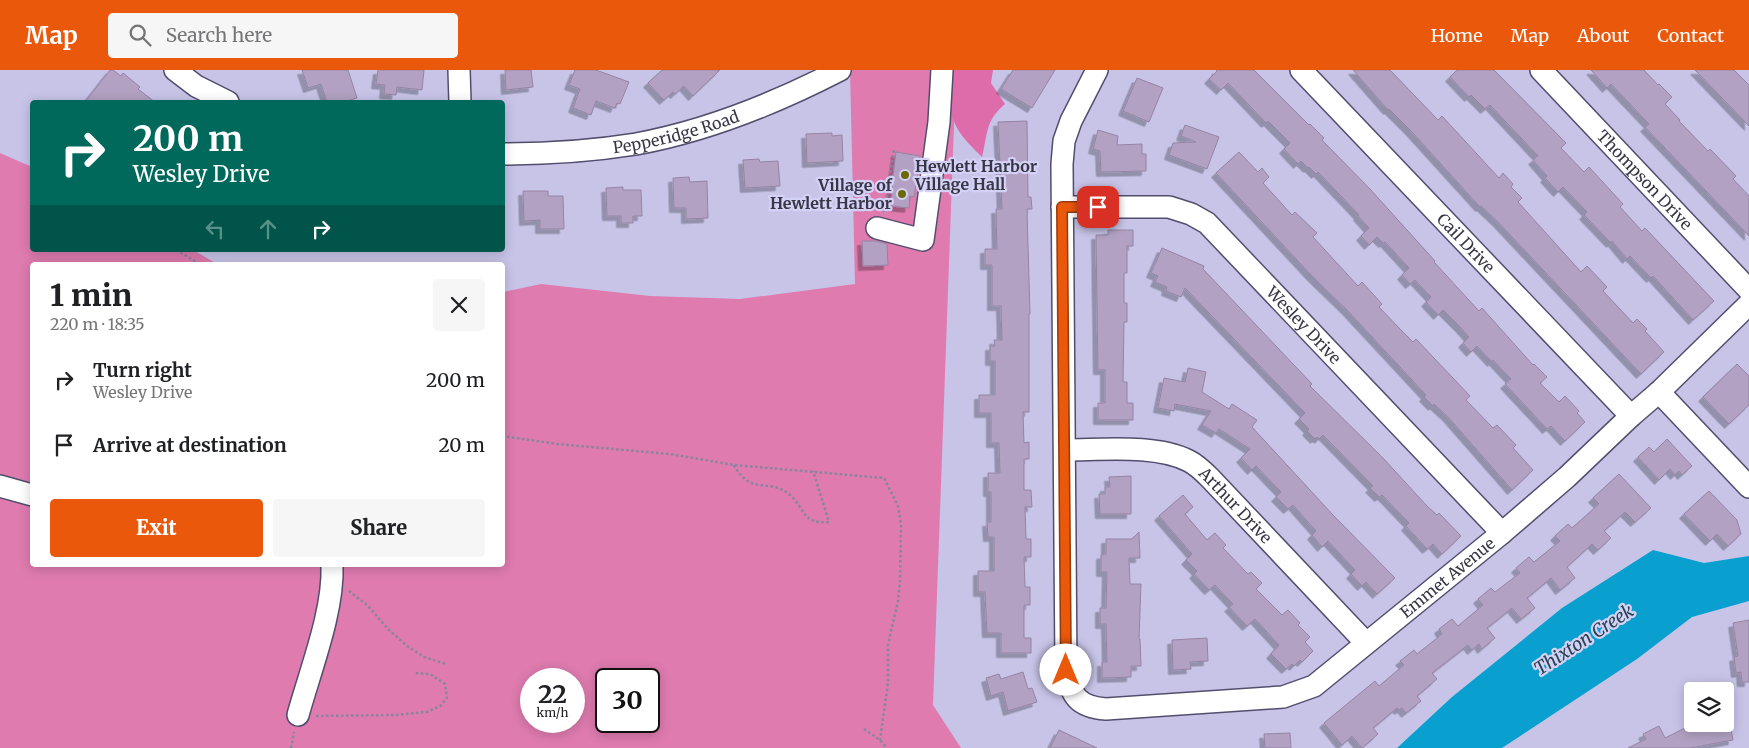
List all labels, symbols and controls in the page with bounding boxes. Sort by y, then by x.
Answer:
search box [108,13,458,58]
text: Map [25,20,78,51]
icon: search [126,21,154,49]
text: Search here [166,23,272,47]
text: Home [1431,24,1483,47]
text: Map [1511,24,1549,47]
text: About [1577,24,1629,47]
text: Contact [1657,24,1724,47]
street label: Pepperidge Road [612,106,742,157]
text: 200 m [133,117,243,161]
icon: right [50,120,115,185]
street label: Thompson Drive [1593,126,1697,234]
place label: Hewlett Harbor Village Hall [914,156,1038,194]
text: Wesley Drive [133,160,270,188]
marker: Hewlett Harbor Village Hall [899,169,911,181]
place label: Village of Hewlett Harbor [770,175,893,213]
pin [1077,186,1119,228]
marker: Village of Hewlett Harbor [896,188,908,200]
icon: arrive [1084,193,1112,221]
street label: Cail Drive [1433,209,1499,277]
icon: left [201,215,229,243]
icon: ahead [254,215,282,243]
icon: right [307,215,335,243]
text: 1 min [50,276,132,314]
button: close [433,279,485,331]
street label: Wesley Drive [1262,281,1345,368]
text: 220 m · 18:35 [50,314,145,334]
text: Turn right [93,358,192,382]
icon: right [50,366,78,394]
text: 200 m [426,368,485,392]
text: Wesley Drive [93,382,192,402]
icon: arrive [50,431,78,459]
text: Arrive at destination [93,433,287,457]
text: 20 m [438,433,485,457]
street label: Arthur Drive [1194,462,1276,547]
button: Exit [50,499,263,557]
button: Share [273,499,485,557]
street label: Emmet Avenue [1396,533,1499,622]
water label: Thixton Creek [1530,599,1638,680]
position arrow [1039,643,1091,695]
speed limit sign: 30 [595,668,660,733]
text: 22 [538,678,567,710]
map controls [1684,682,1734,732]
button: layers [1684,682,1734,732]
text: km/h [537,705,568,720]

